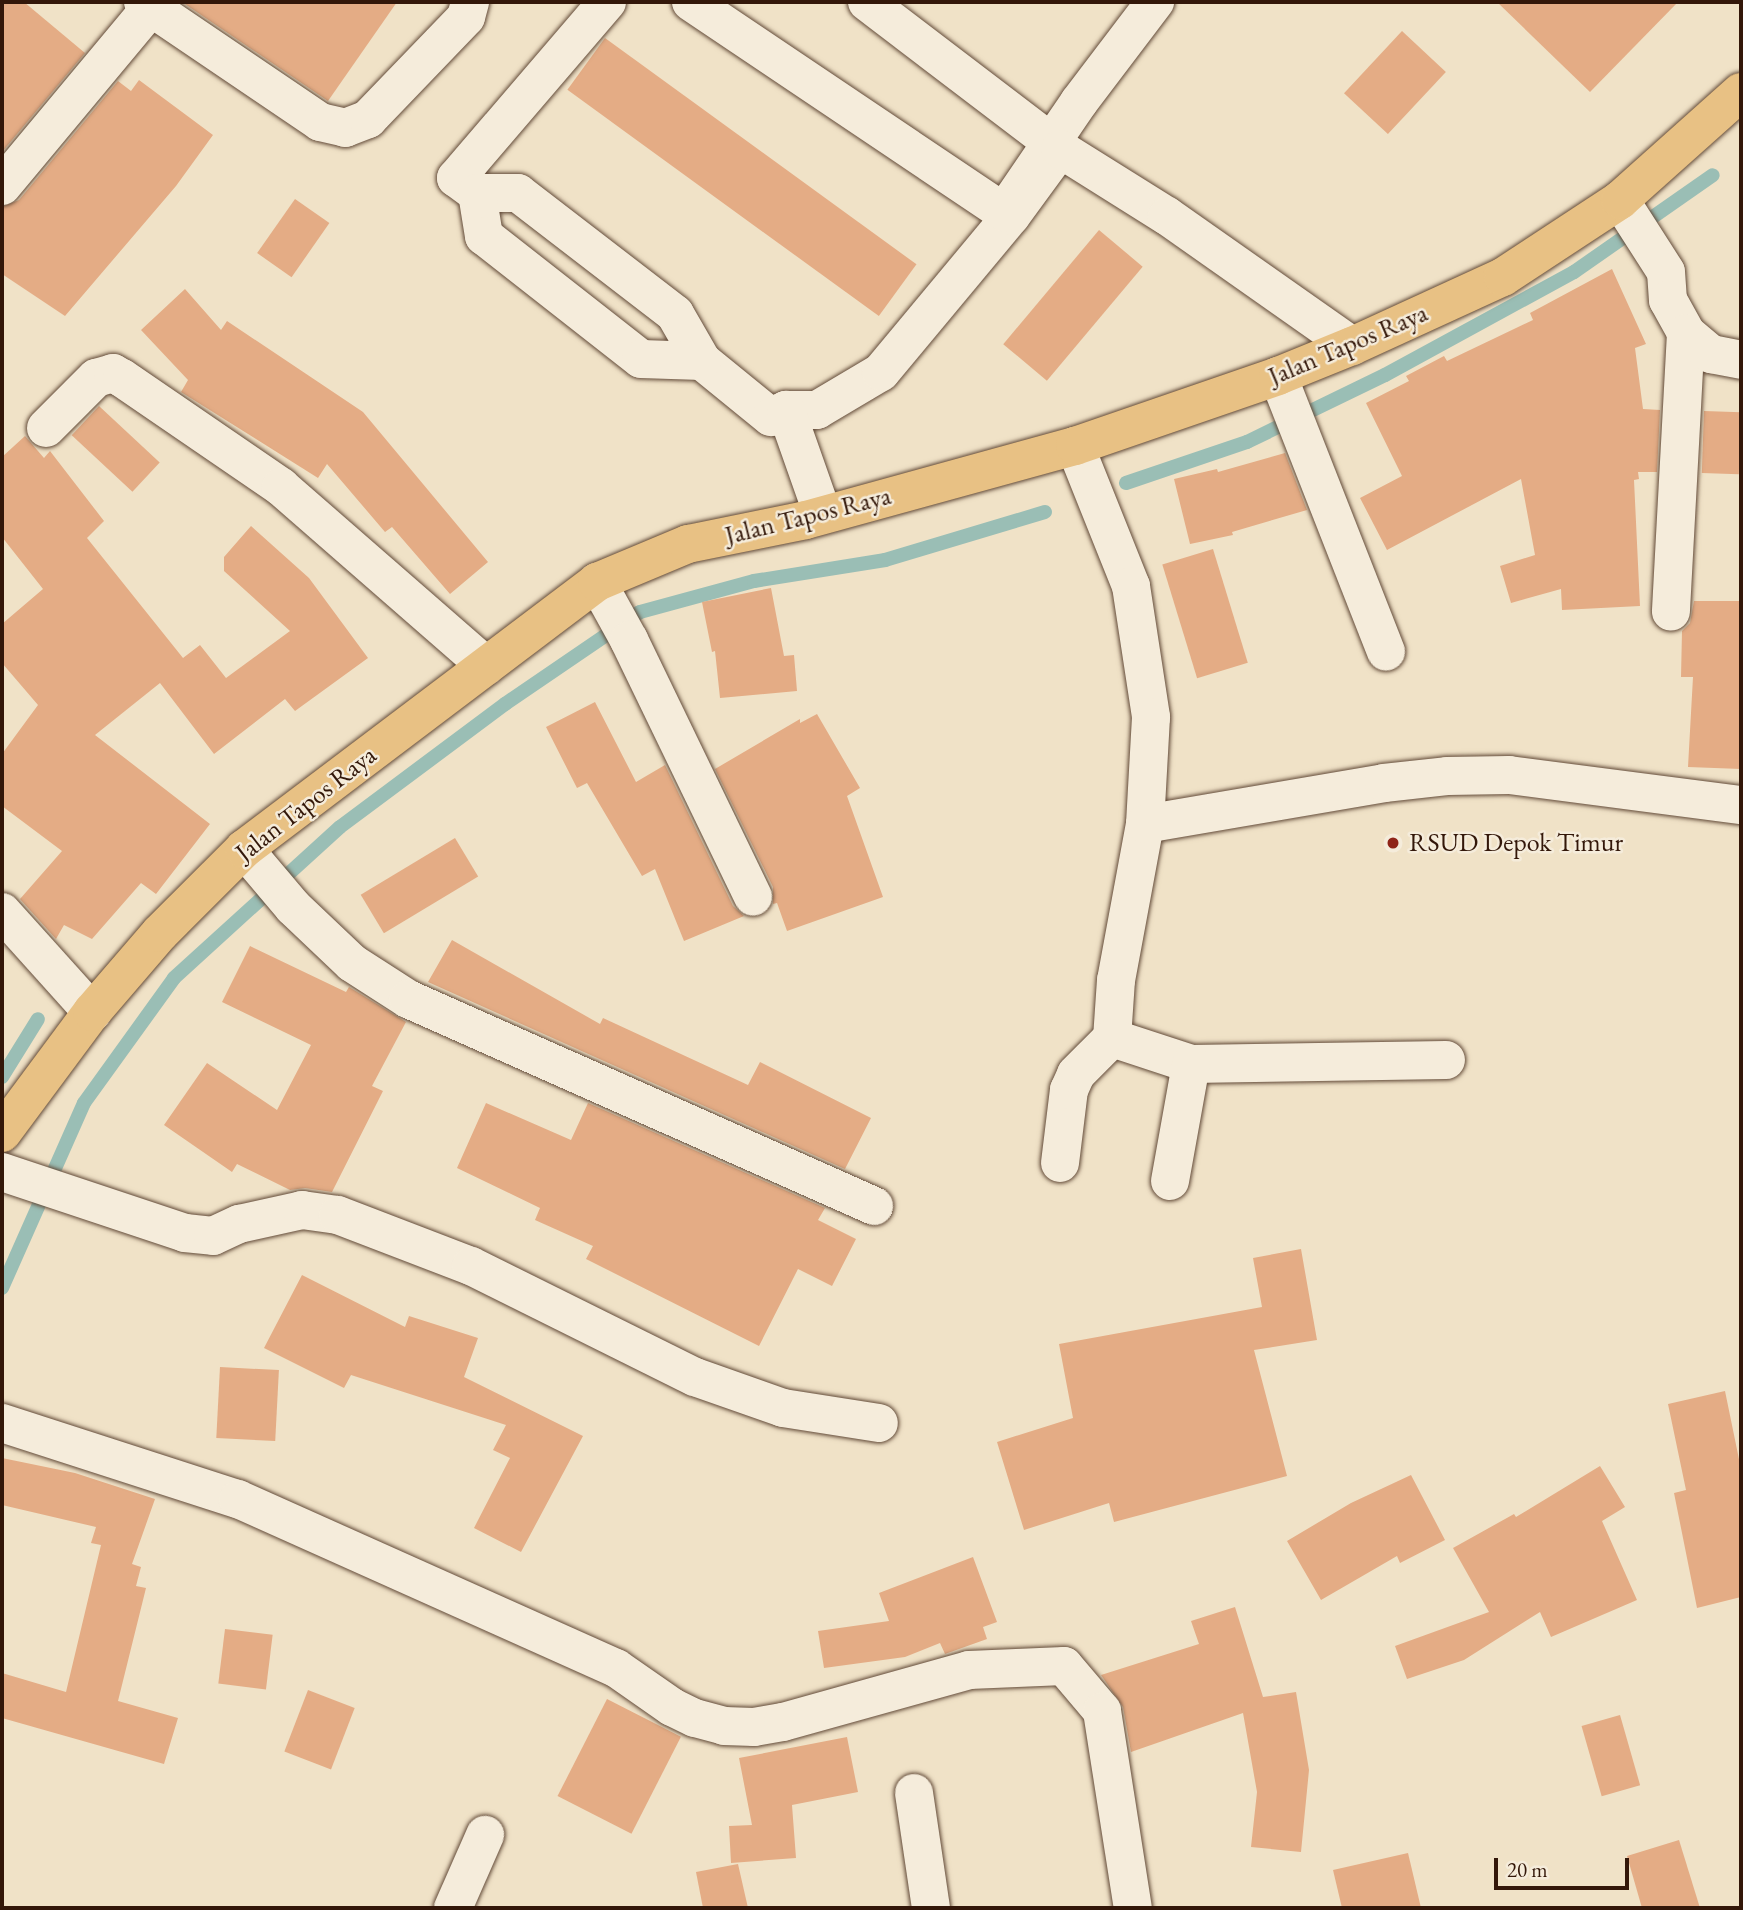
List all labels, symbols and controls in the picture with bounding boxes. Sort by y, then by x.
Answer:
street label: Jalan Tapos Raya [1264,297,1432,393]
street label: Jalan Tapos Raya [722,480,894,552]
street label: Jalan Tapos Raya [229,739,383,869]
place label: RSUD Depok Timur [1409,827,1623,859]
marker: RSUD Depok Timur [1383,833,1403,853]
scale bar [1498,1843,1633,1887]
text: 20 m [1507,1856,1548,1883]

